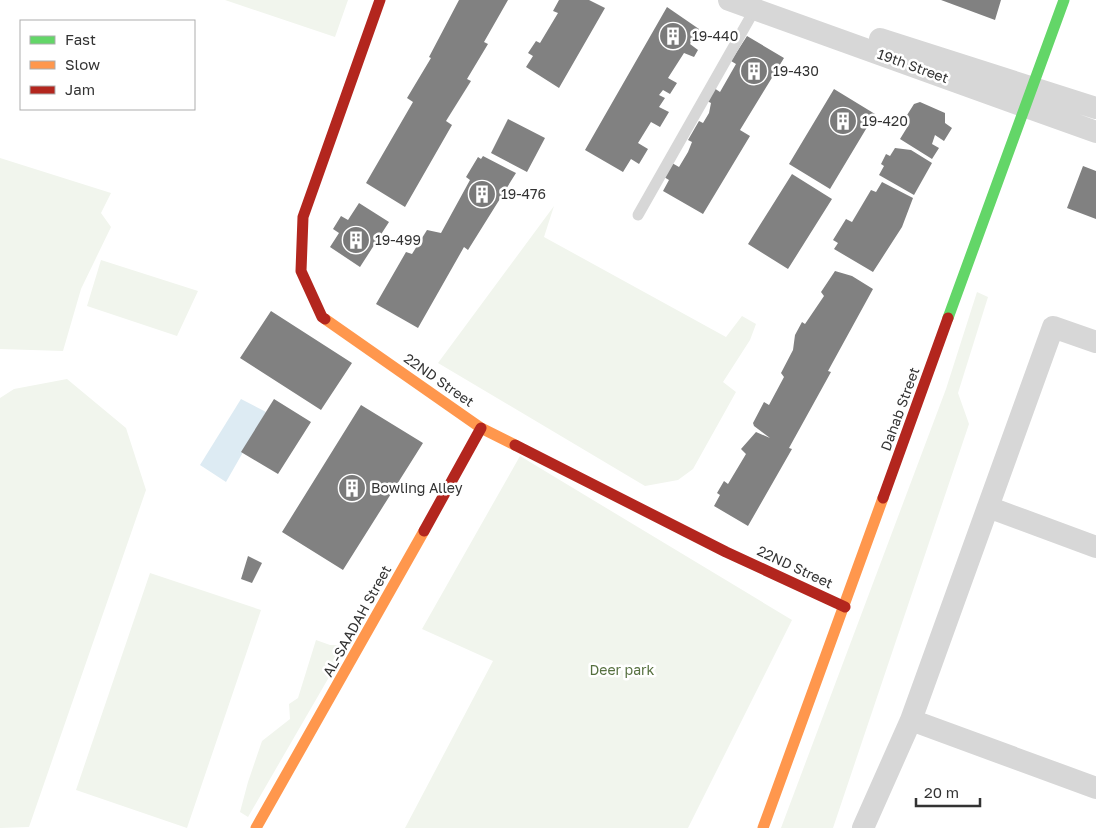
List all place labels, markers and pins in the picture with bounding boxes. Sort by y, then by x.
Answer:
building icon: 19-440 [658,21,688,51]
place label: 19-440 [692,27,738,44]
building icon: 19-430 [739,56,769,86]
place label: 19-430 [773,62,819,79]
building icon: 19-420 [828,106,858,136]
place label: 19-420 [862,112,908,129]
building icon: 19-476 [467,179,497,209]
place label: 19-476 [501,185,546,202]
building icon: 19-499 [341,225,371,255]
place label: 19-499 [375,231,421,248]
building icon: Bowling Alley [337,473,367,503]
place label: Bowling Alley [371,479,463,496]

